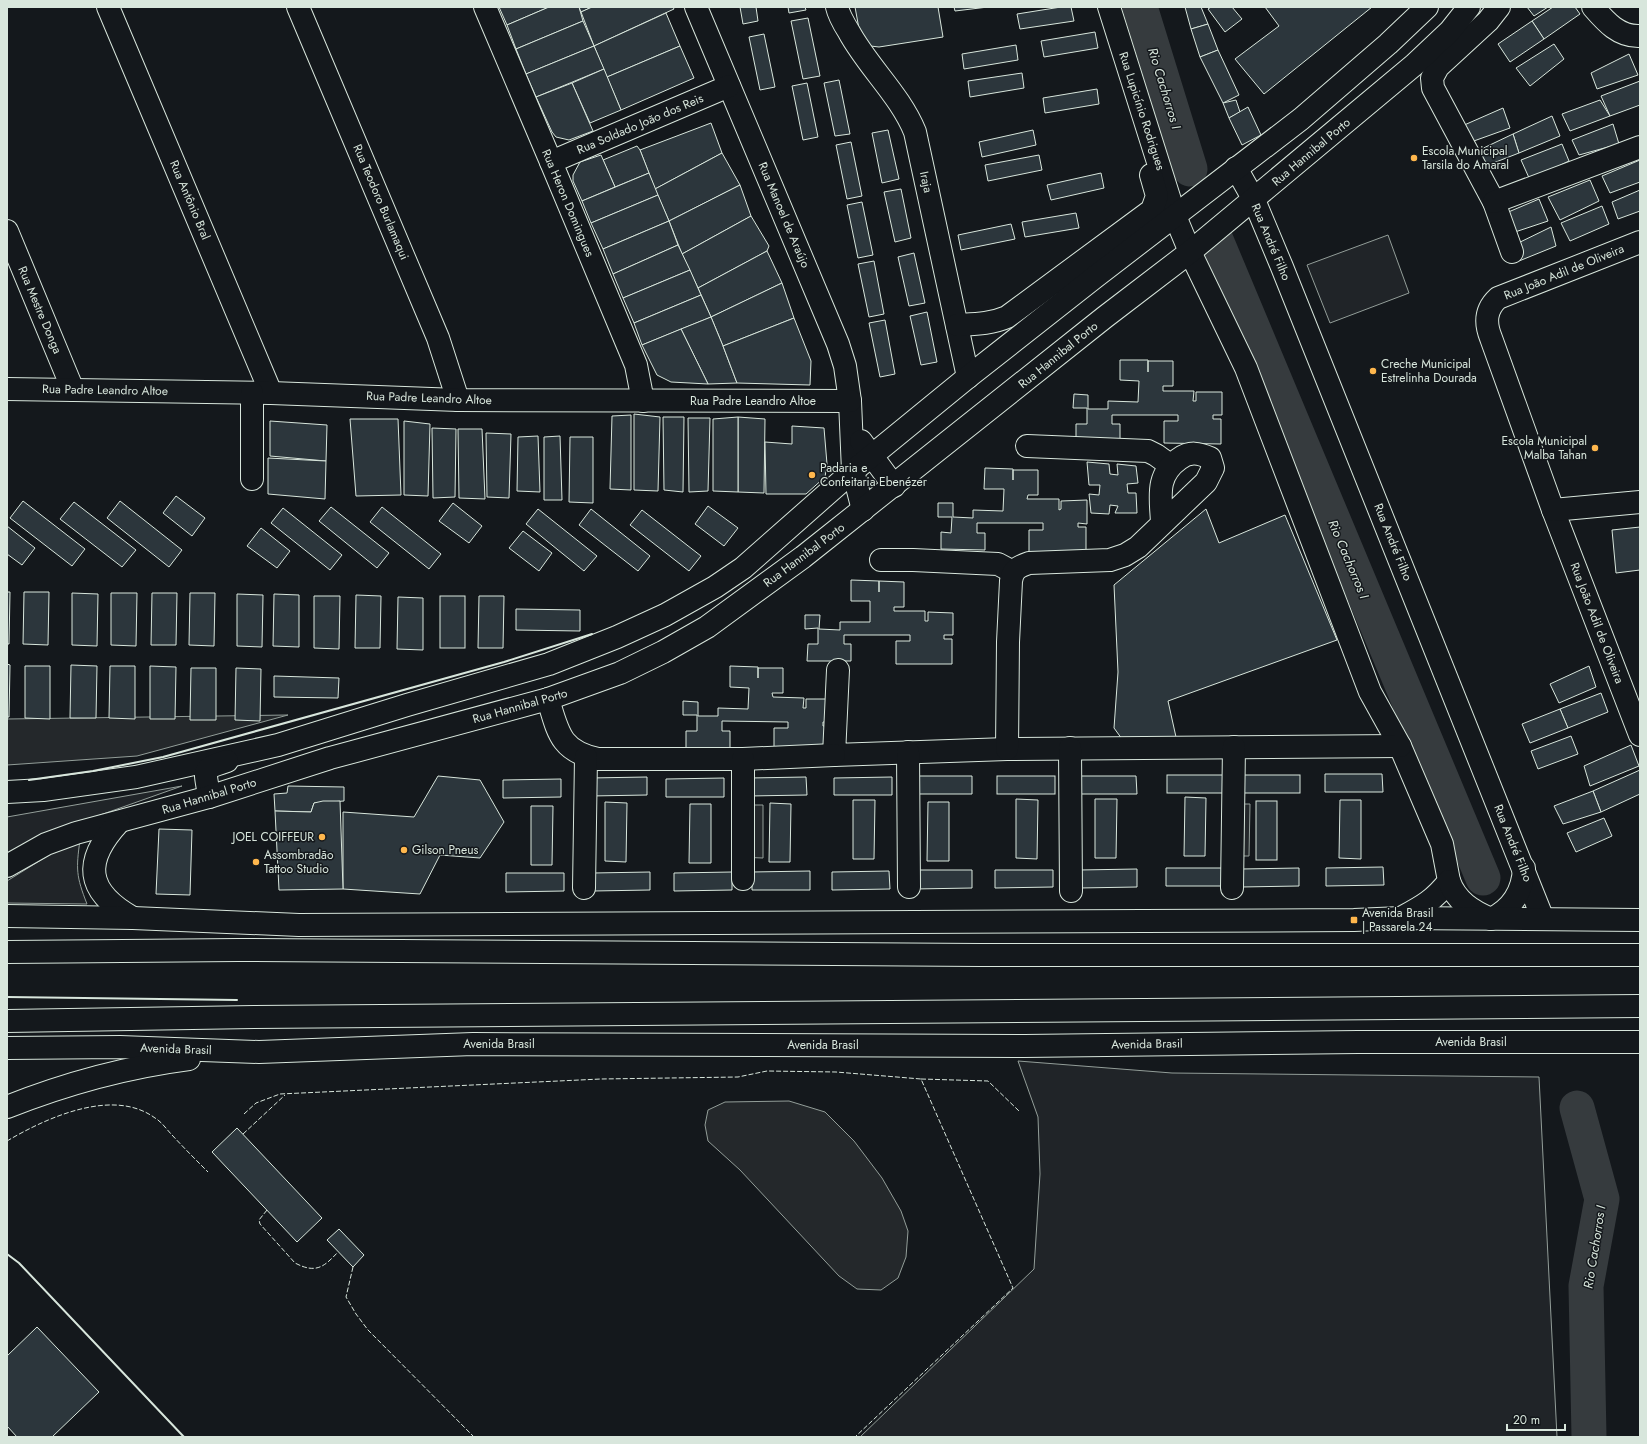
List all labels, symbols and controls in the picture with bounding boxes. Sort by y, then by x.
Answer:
water label: Rio Cachorros I [1143,45,1186,132]
street label: Rua Lupicínio Rodrigues [1114,49,1170,173]
street label: Rua Soldado João dos Reis [574,89,706,159]
street label: Rua Hannibal Porto [1268,113,1355,190]
street label: Rua Teodoro Burlamaqui [348,141,414,263]
place label: Escola Municipal Tarsila do Amaral [1422,142,1509,174]
street label: Rua Heron Domingues [537,146,599,260]
marker: Escola Municipal Tarsila do Amaral [1409,153,1419,163]
street label: Rua Antônio Bral [165,157,215,243]
street label: Rua Manoel de Araújo [754,159,815,271]
street label: Iraja [915,170,937,195]
street label: Rua André Filho [1247,201,1295,284]
street label: Rua João Adil de Oliveira [1501,240,1627,304]
street label: Rua Mestre Donga [13,264,67,357]
street label: Rua Hannibal Porto [1014,317,1102,393]
place label: Creche Municipal Estrelinha Dourada [1381,355,1477,387]
marker: Creche Municipal Estrelinha Dourada [1368,366,1378,376]
street label: Rua Padre Leandro Altoe [42,380,168,400]
street label: Rua Padre Leandro Altoe [366,387,492,409]
street label: Rua Padre Leandro Altoe [690,392,816,410]
place label: Escola Municipal Malba Tahan [1501,432,1587,464]
marker: Escola Municipal Malba Tahan [1590,443,1600,453]
place label: Padaria e Confeitaria Ebenézer [820,459,928,491]
marker: Padaria e Confeitaria Ebenézer [807,470,817,480]
street label: Rua André Filho [1369,501,1417,584]
water label: Rio Cachorros I [1323,517,1374,602]
street label: Rua Hannibal Porto [760,518,849,592]
street label: Rua João Adil de Oliveira [1566,560,1628,686]
street label: Rua Hannibal Porto [471,684,570,728]
street label: Rua Hannibal Porto [160,773,259,819]
street label: Rua André Filho [1489,802,1537,885]
place label: JOEL COIFFEUR [231,828,314,846]
marker: JOEL COIFFEUR [317,832,327,842]
place label: Gilson Pneus [412,841,479,859]
marker: Gilson Pneus [399,845,409,855]
place label: Assombradão Tattoo Studio [264,846,334,878]
marker: Assombradão Tattoo Studio [251,857,261,867]
place label: Avenida Brasil | Passarela 24 [1362,904,1434,936]
marker: Avenida Brasil | Passarela 24 [1349,915,1359,925]
street label: Avenida Brasil [1435,1033,1507,1051]
street label: Avenida Brasil [1111,1034,1183,1054]
street label: Avenida Brasil [463,1035,535,1053]
street label: Avenida Brasil [787,1036,859,1054]
street label: Avenida Brasil [140,1039,212,1059]
water label: Rio Cachorros I [1579,1203,1611,1290]
scale bar [1507,1406,1565,1432]
text: 20 m [1513,1411,1540,1429]

